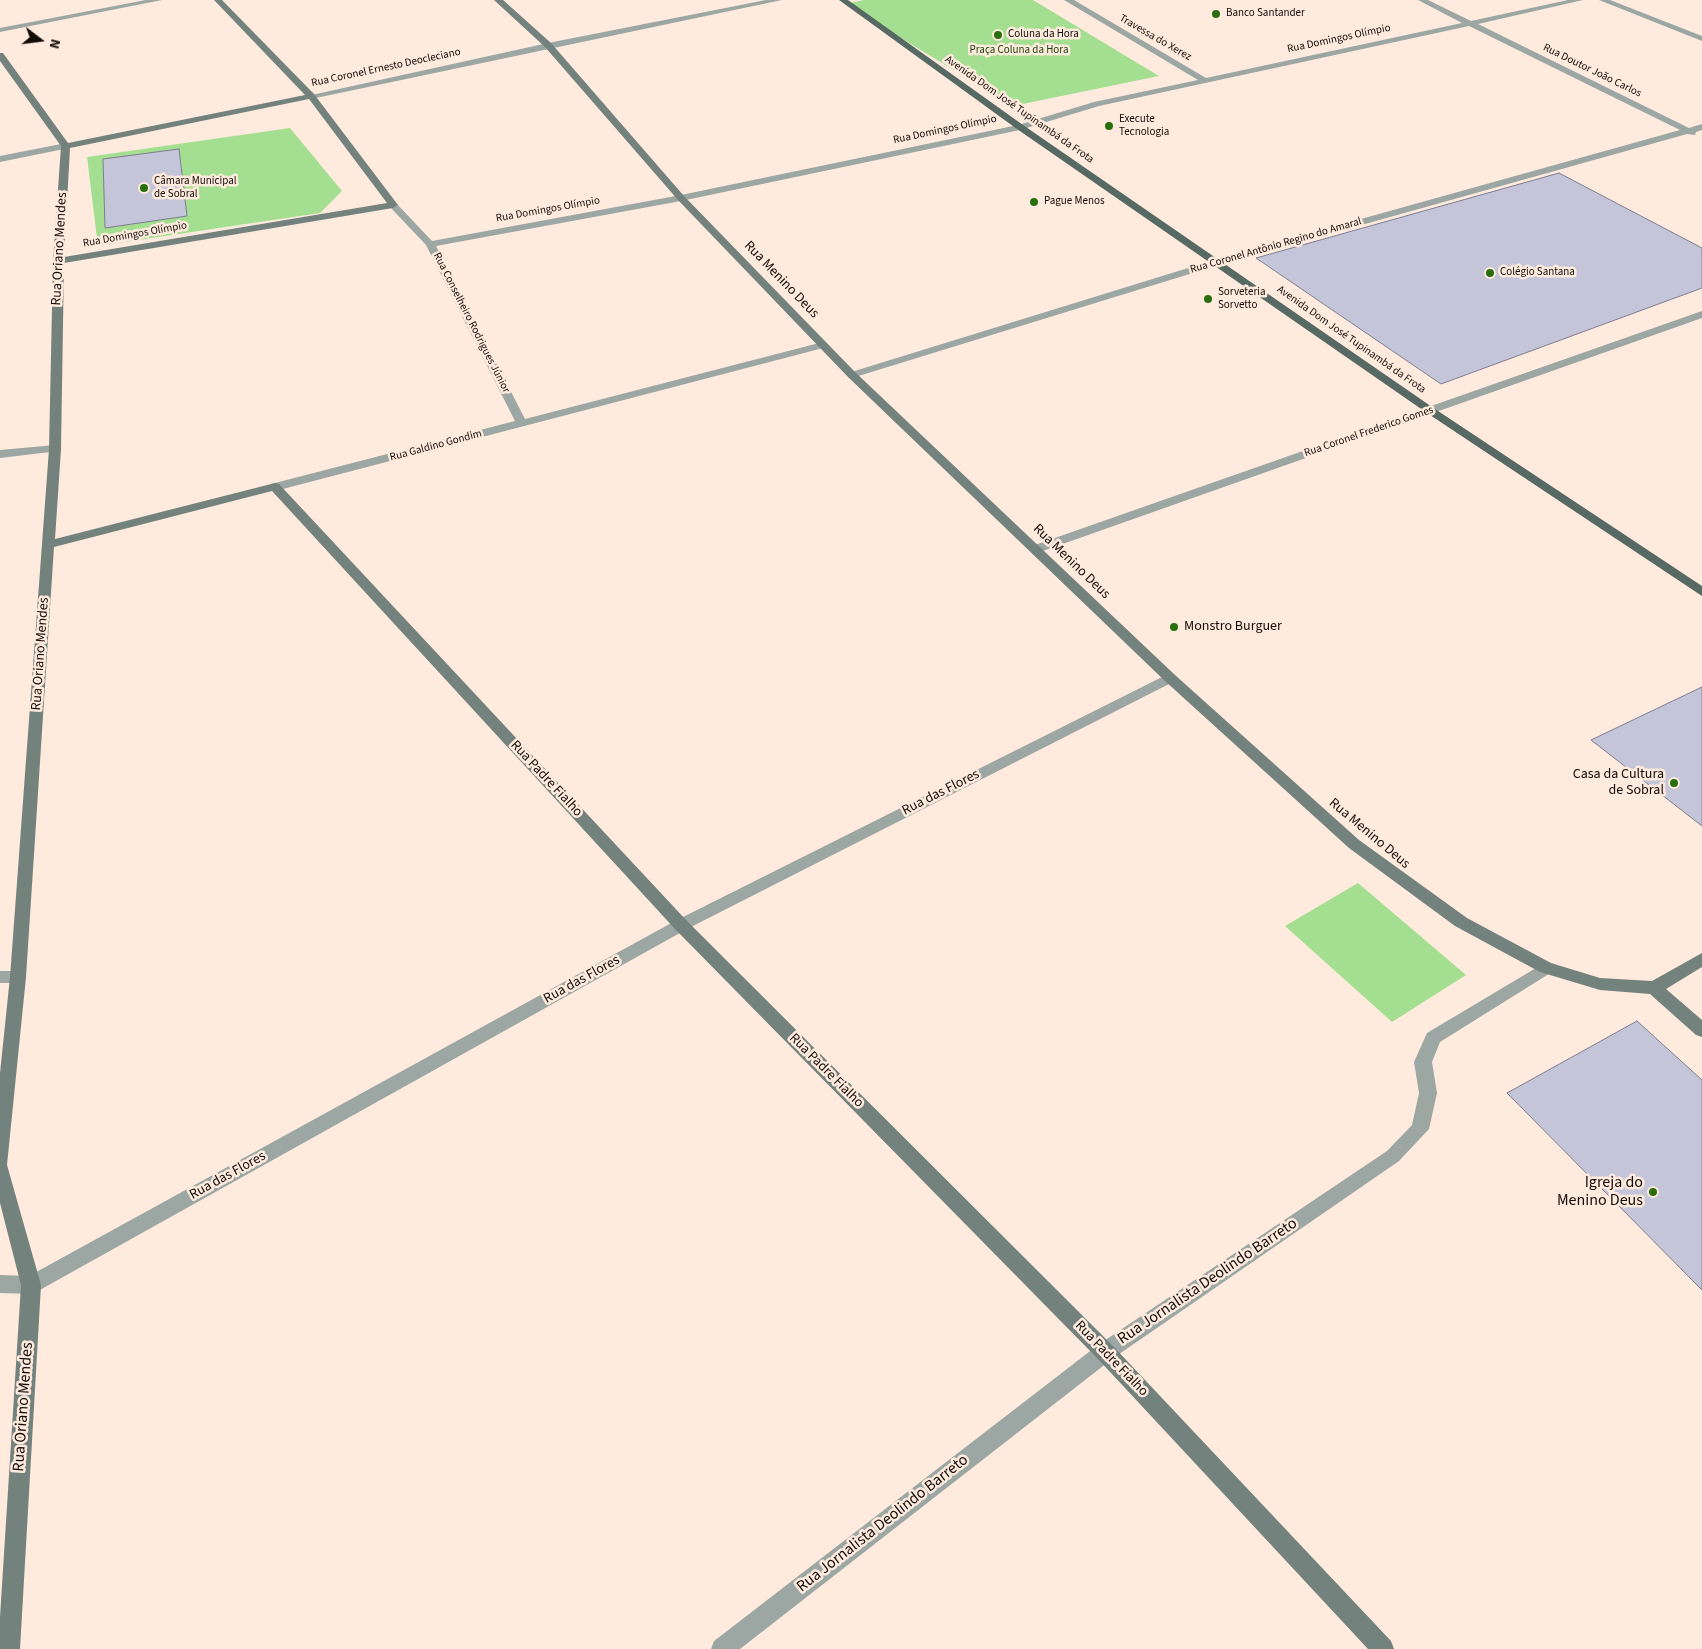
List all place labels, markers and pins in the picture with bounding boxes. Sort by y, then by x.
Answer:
place label: Banco Santander [1226,7,1305,21]
marker: Banco Santander [1210,8,1222,20]
place label: Coluna da Hora [1008,28,1079,42]
marker: Coluna da Hora [992,29,1004,41]
place label: Execute Tecnologia [1119,113,1169,139]
marker: Execute Tecnologia [1103,120,1115,132]
place label: Câmara Municipal de Sobral [154,175,237,201]
marker: Câmara Municipal de Sobral [138,182,150,194]
place label: Pague Menos [1044,195,1105,209]
marker: Pague Menos [1028,196,1040,208]
place label: Colégio Santana [1500,266,1575,280]
marker: Colégio Santana [1484,267,1496,279]
place label: Sorveteria Sorvetto [1218,286,1265,312]
marker: Sorveteria Sorvetto [1202,293,1214,305]
place label: Monstro Burguer [1184,619,1282,635]
marker: Monstro Burguer [1168,621,1180,633]
place label: Casa da Cultura de Sobral [1573,767,1664,800]
marker: Casa da Cultura de Sobral [1668,777,1680,789]
place label: Igreja do Menino Deus [1557,1173,1643,1211]
marker: Igreja do Menino Deus [1647,1186,1659,1198]

